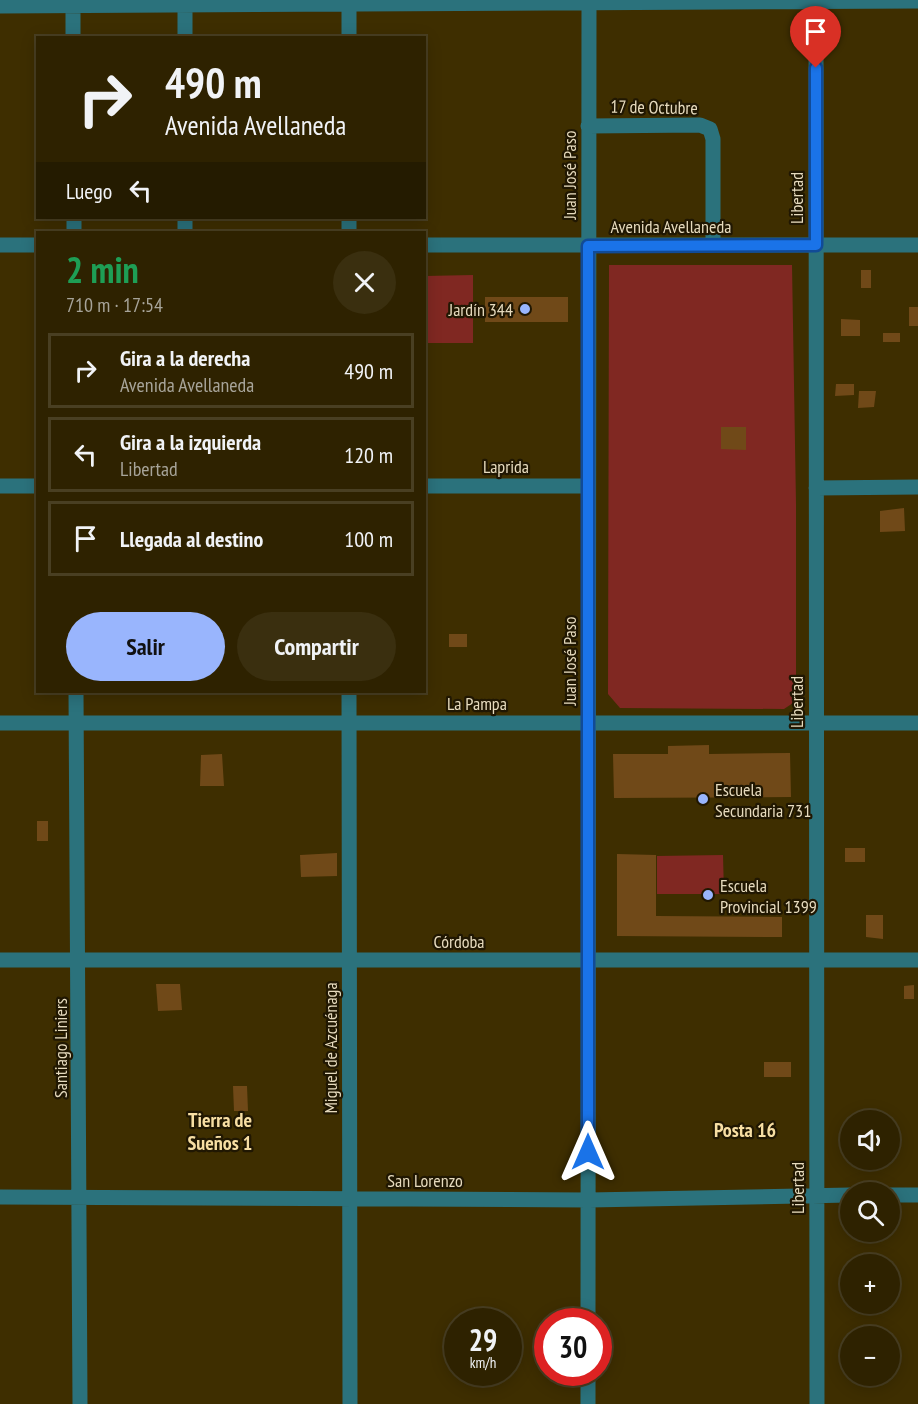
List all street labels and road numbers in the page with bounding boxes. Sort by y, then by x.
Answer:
street label: 17 de Octubre [610,95,698,119]
street label: Juan José Paso [558,130,581,221]
street label: Libertad [785,172,808,224]
street label: Avenida Avellaneda [611,215,731,238]
street label: Laprida [483,455,529,478]
street label: Juan José Paso [558,616,581,707]
street label: Libertad [785,676,808,728]
street label: La Pampa [447,692,507,715]
street label: Córdoba [433,930,485,953]
street label: Miguel de Azcuénaga [319,982,342,1114]
street label: Santiago Liniers [49,998,72,1098]
street label: Libertad [786,1162,809,1214]
street label: San Lorenzo [387,1169,463,1192]

